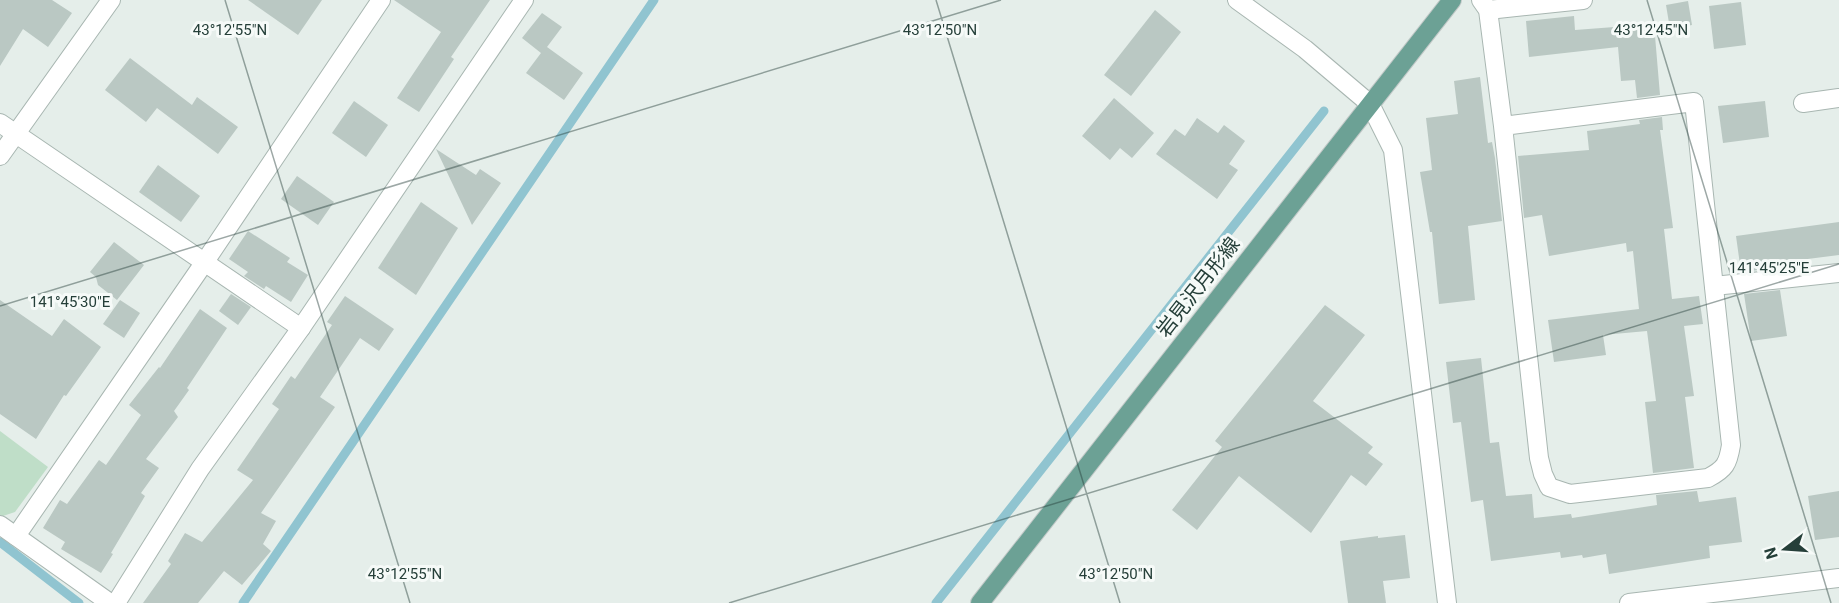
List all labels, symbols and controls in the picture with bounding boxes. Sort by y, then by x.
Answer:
text: 43°12'55"N [193,21,267,39]
text: 43°12'50"N [903,21,977,39]
text: 43°12'45"N [1614,21,1688,39]
street label: 岩見沢月形線 [1152,232,1244,342]
text: 141°45'25"E [1729,259,1810,277]
text: 141°45'30"E [30,293,111,311]
north arrow [1755,519,1815,579]
text: N [1760,545,1782,561]
text: 43°12'55"N [368,565,442,583]
text: 43°12'50"N [1079,565,1153,583]

